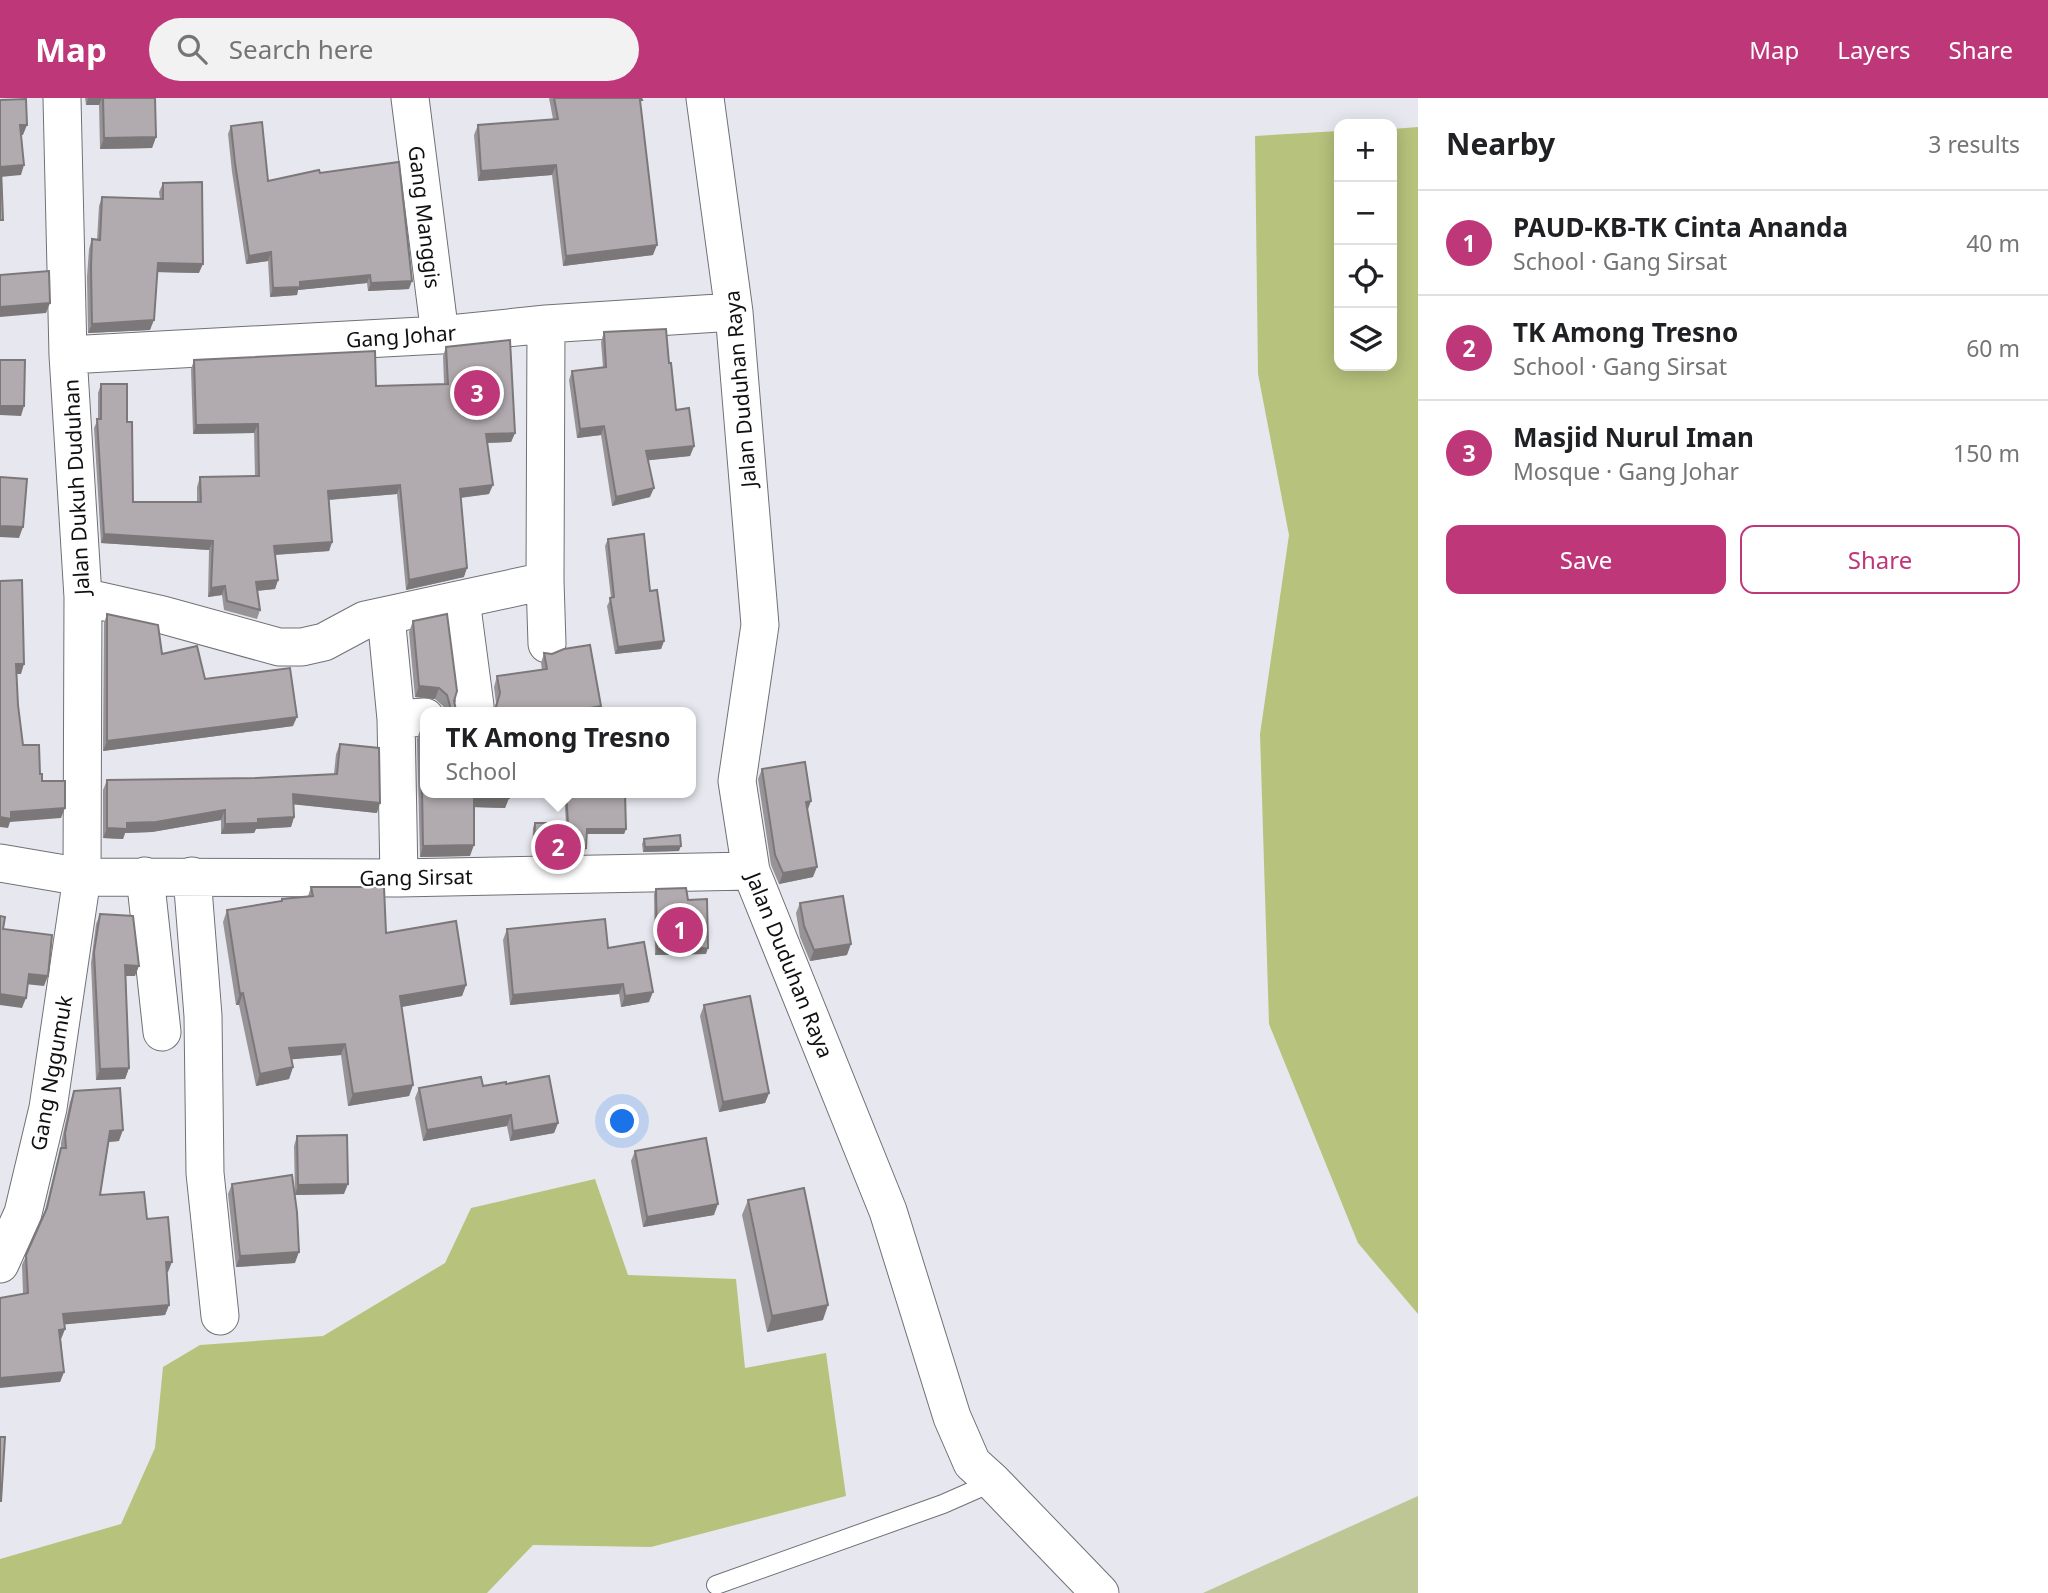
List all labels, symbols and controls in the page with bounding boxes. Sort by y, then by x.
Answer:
search box [149,18,639,81]
text: Map [35,27,107,72]
icon: search [173,30,211,68]
text: Search here [229,31,373,67]
text: Map [1749,33,1799,66]
text: Layers [1837,33,1911,66]
text: Share [1949,33,2013,66]
map controls [1334,119,1397,371]
button: + [1334,119,1397,182]
text: Nearby [1446,123,1555,164]
text: 3 results [1928,128,2020,160]
street label: Gang Manggis [402,144,448,290]
button: − [1334,182,1397,245]
text: PAUD-KB-TK Cinta Ananda [1513,209,1848,245]
text: 1 [1462,227,1476,259]
text: 40 m [1966,227,2020,259]
button: locate [1334,245,1397,308]
text: School · Gang Sirsat [1513,245,1727,277]
street label: Jalan Duduhan Raya [717,289,763,491]
button: layers [1334,308,1397,371]
text: TK Among Tresno [1513,314,1738,350]
street label: Gang Johar [345,318,457,354]
text: 2 [1462,332,1476,364]
text: 60 m [1966,332,2020,364]
text: School · Gang Sirsat [1513,350,1727,382]
pin: 3 [454,367,500,419]
street label: Jalan Dukuh Duduhan [56,378,96,598]
text: Masjid Nurul Iman [1513,419,1754,455]
text: 3 [1462,437,1476,469]
text: 150 m [1953,437,2020,469]
text: Mosque · Gang Johar [1513,455,1739,487]
button: Save [1446,525,1726,594]
button: Share [1740,525,2020,594]
popup [420,707,696,798]
text: TK Among Tresno [445,719,671,755]
text: School [445,755,517,787]
pin: 2 [535,821,581,873]
street label: Gang Sirsat [359,862,473,892]
street label: Jalan Duduhan Raya [739,866,840,1062]
pin: 1 [657,904,703,956]
street label: Gang Nggumuk [24,992,79,1153]
your location [605,1104,639,1138]

